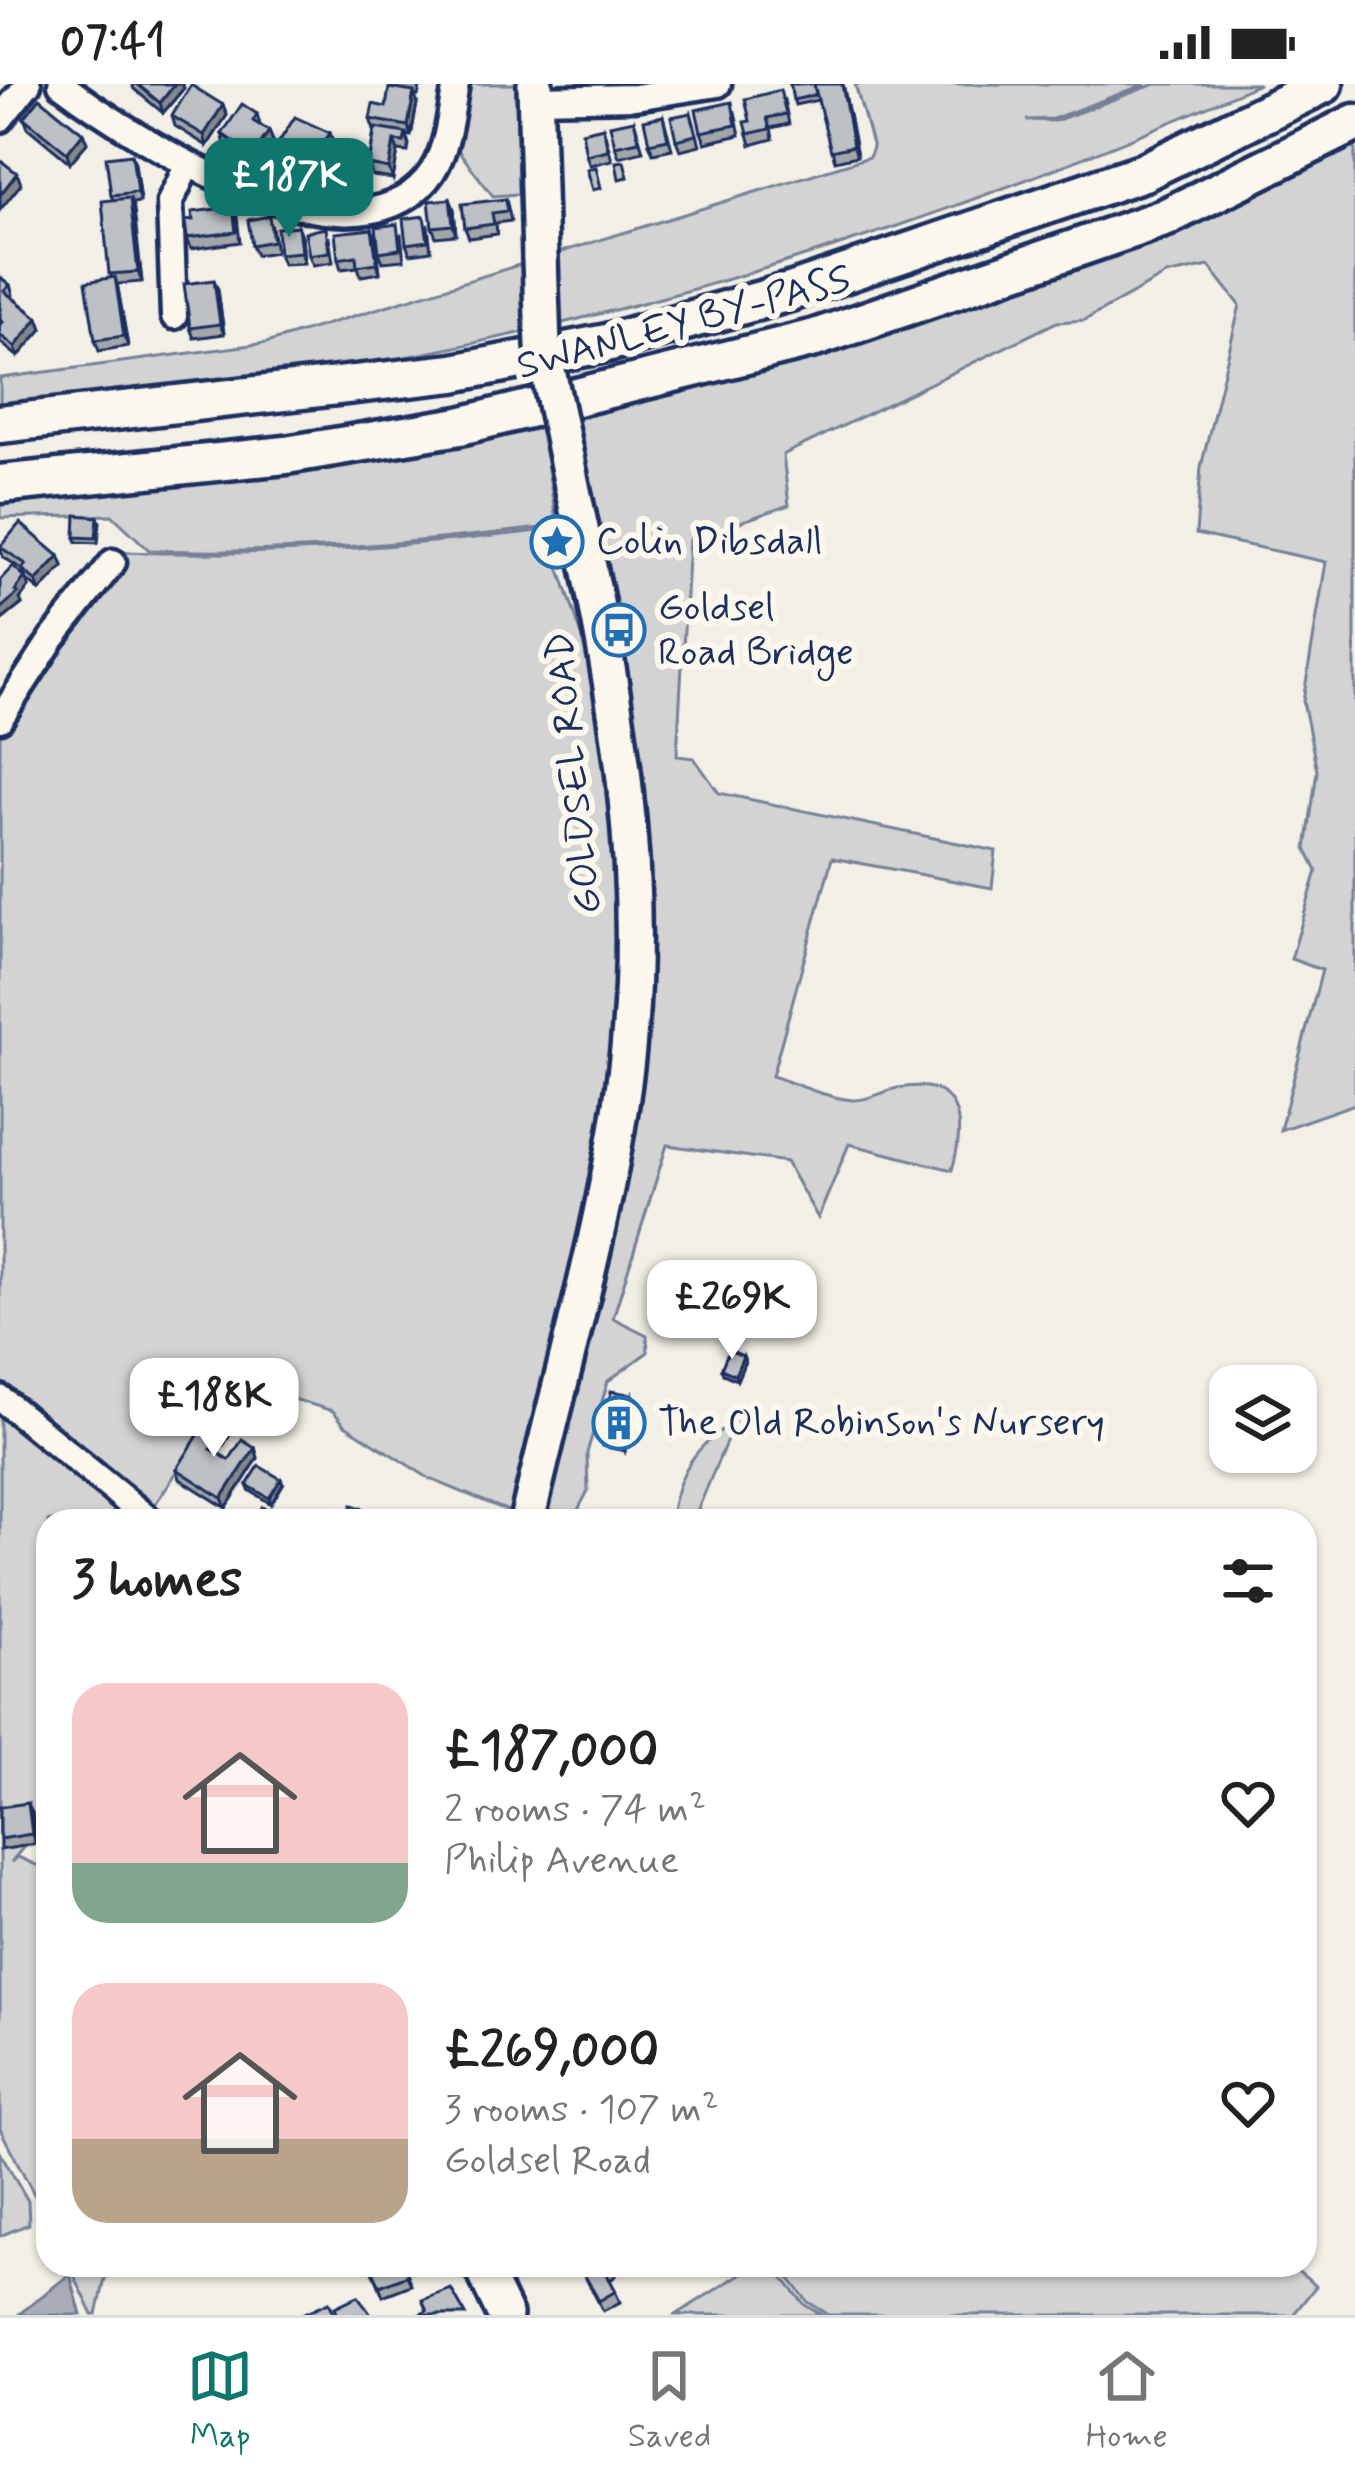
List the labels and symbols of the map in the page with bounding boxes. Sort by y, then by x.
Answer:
pin: £187K [205,138,373,240]
street label: SWANLEY BY-PASS [512,255,857,393]
place icon: Colin Dibsdall [529,514,585,570]
place label: Colin Dibsdall [596,517,823,568]
place label: Goldsel Road Bridge [658,583,854,682]
bus stop icon: Goldsel Road Bridge [591,602,647,658]
street label: GOLDSEL ROAD [535,630,615,916]
pin: £269K [648,1260,816,1362]
pin: £188K [130,1358,298,1460]
building icon: The Old Robinson's Nursery [591,1395,647,1451]
place label: The Old Robinson's Nursery [658,1398,1105,1449]

